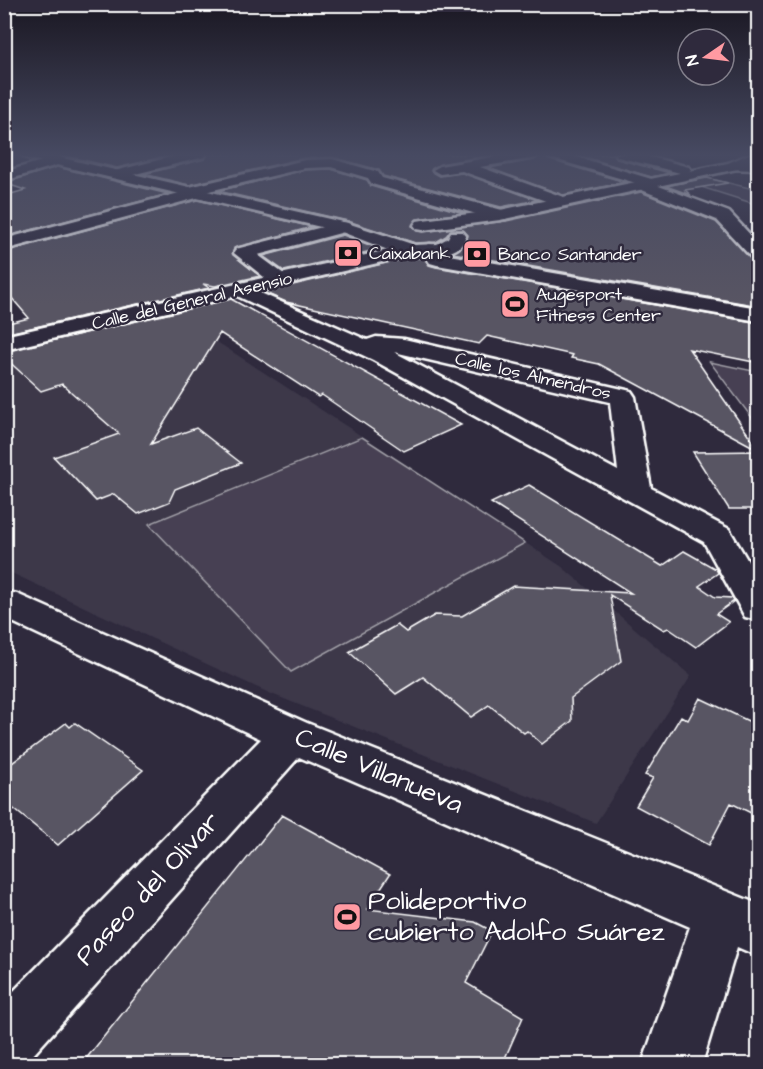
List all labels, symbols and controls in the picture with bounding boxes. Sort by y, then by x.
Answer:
north arrow [676,27,736,87]
text: N [681,53,704,68]
bank icon: Caixabank [332,237,364,269]
bank icon: Banco Santander [461,238,493,270]
place label: Caixabank [369,241,451,266]
place label: Banco Santander [498,242,642,267]
street label: Calle del General Asensio [89,266,295,336]
place label: Augesport Fitness Center [536,282,661,328]
sports icon: Augesport Fitness Center [499,288,531,320]
street label: Calle los Almendros [453,346,613,406]
street label: Calle Villanueva [289,718,469,824]
street label: Paseo del Olivar [67,804,229,974]
place label: Polideportivo cubierto Adolfo Suárez [368,882,665,951]
sports icon: Polideportivo cubierto Adolfo Suárez [331,901,363,933]

